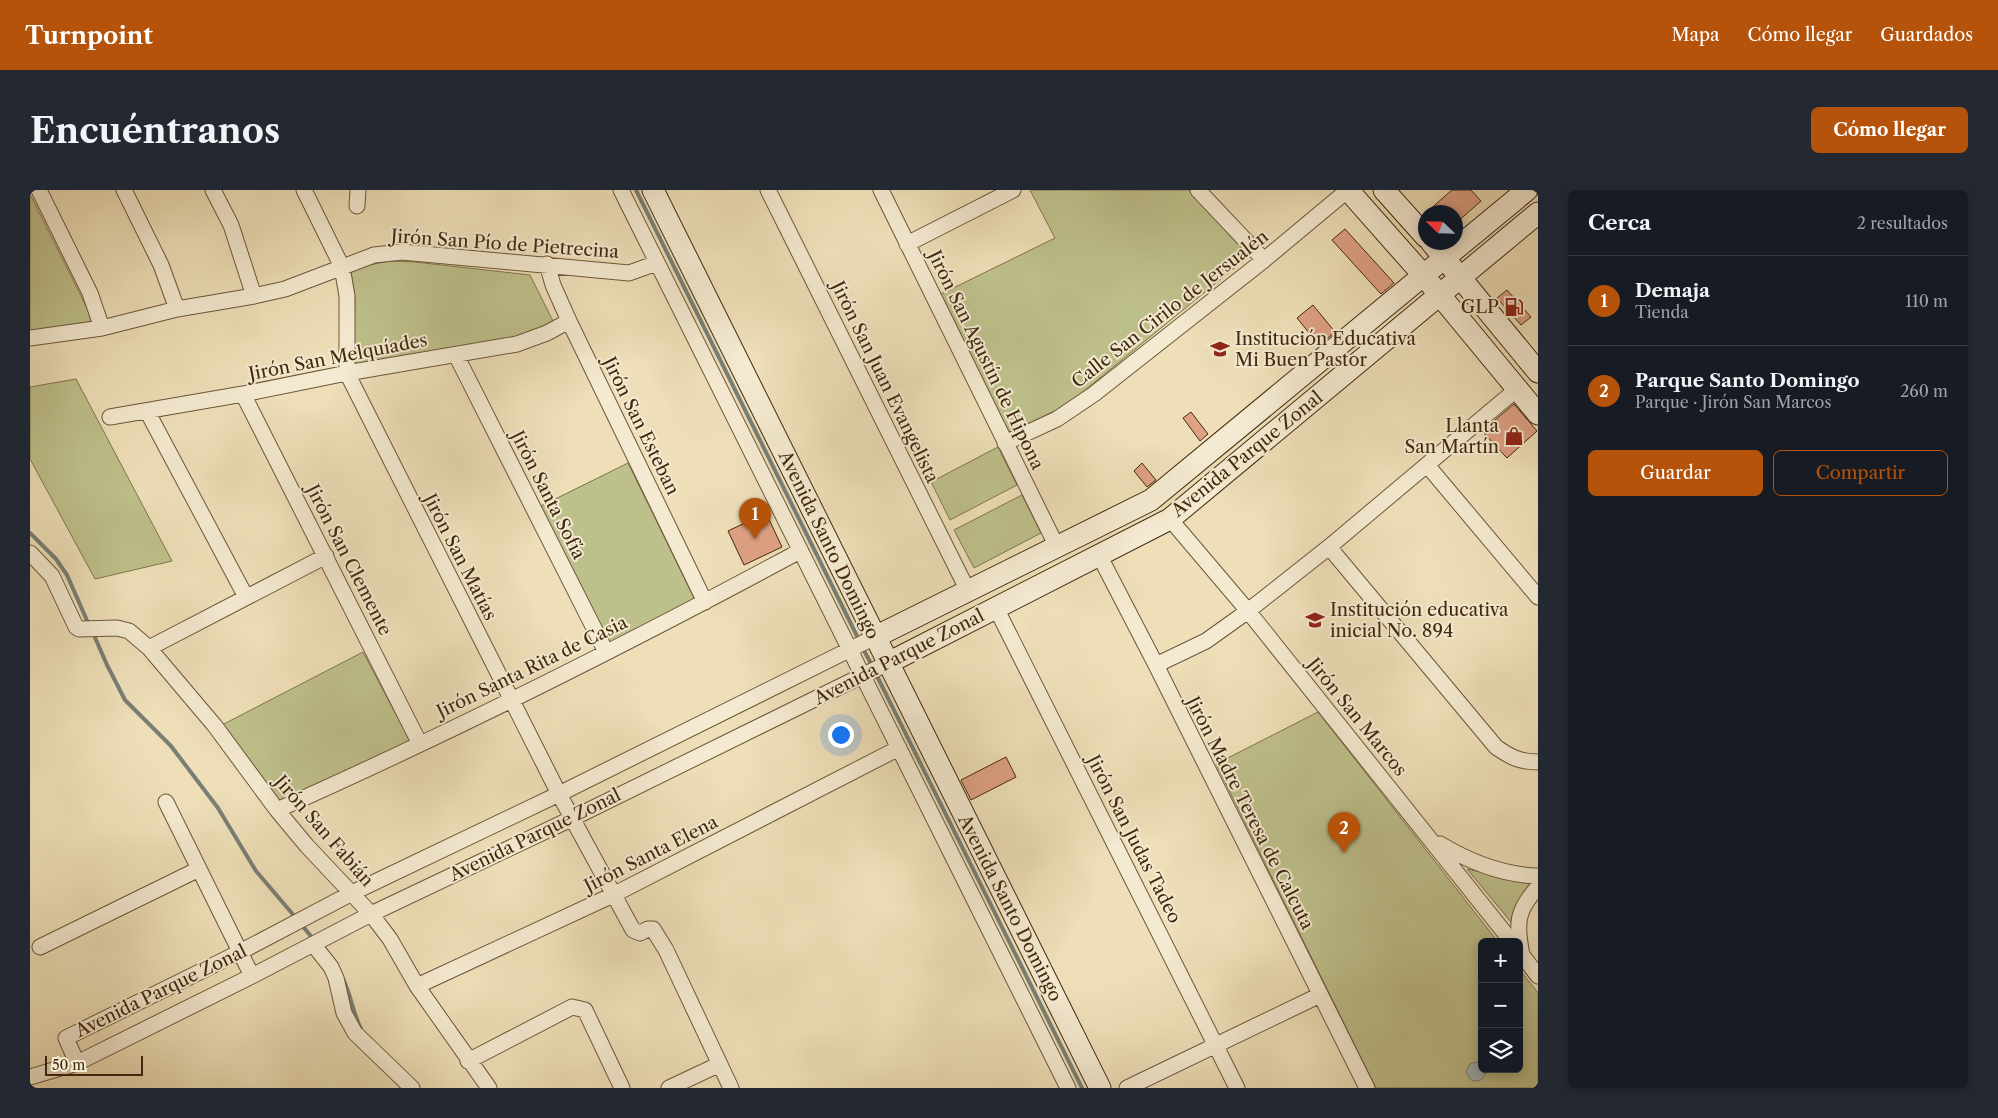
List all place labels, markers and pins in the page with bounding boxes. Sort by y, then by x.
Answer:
place label: GLP [1461,296,1499,318]
fuel station icon: GLP [1503,296,1525,318]
place label: Institución Educativa Mi Buen Pastor [1235,328,1416,371]
school or university icon: Institución Educativa Mi Buen Pastor [1209,338,1231,360]
place label: Llanta San Martín [1405,415,1499,458]
shop icon: Llanta San Martín [1503,425,1525,447]
pin: 1 [739,498,771,539]
place label: Institución educativa inicial No. 894 [1330,599,1509,642]
school or university icon: Institución educativa inicial No. 894 [1304,609,1326,631]
pin: 2 [1328,812,1360,853]

